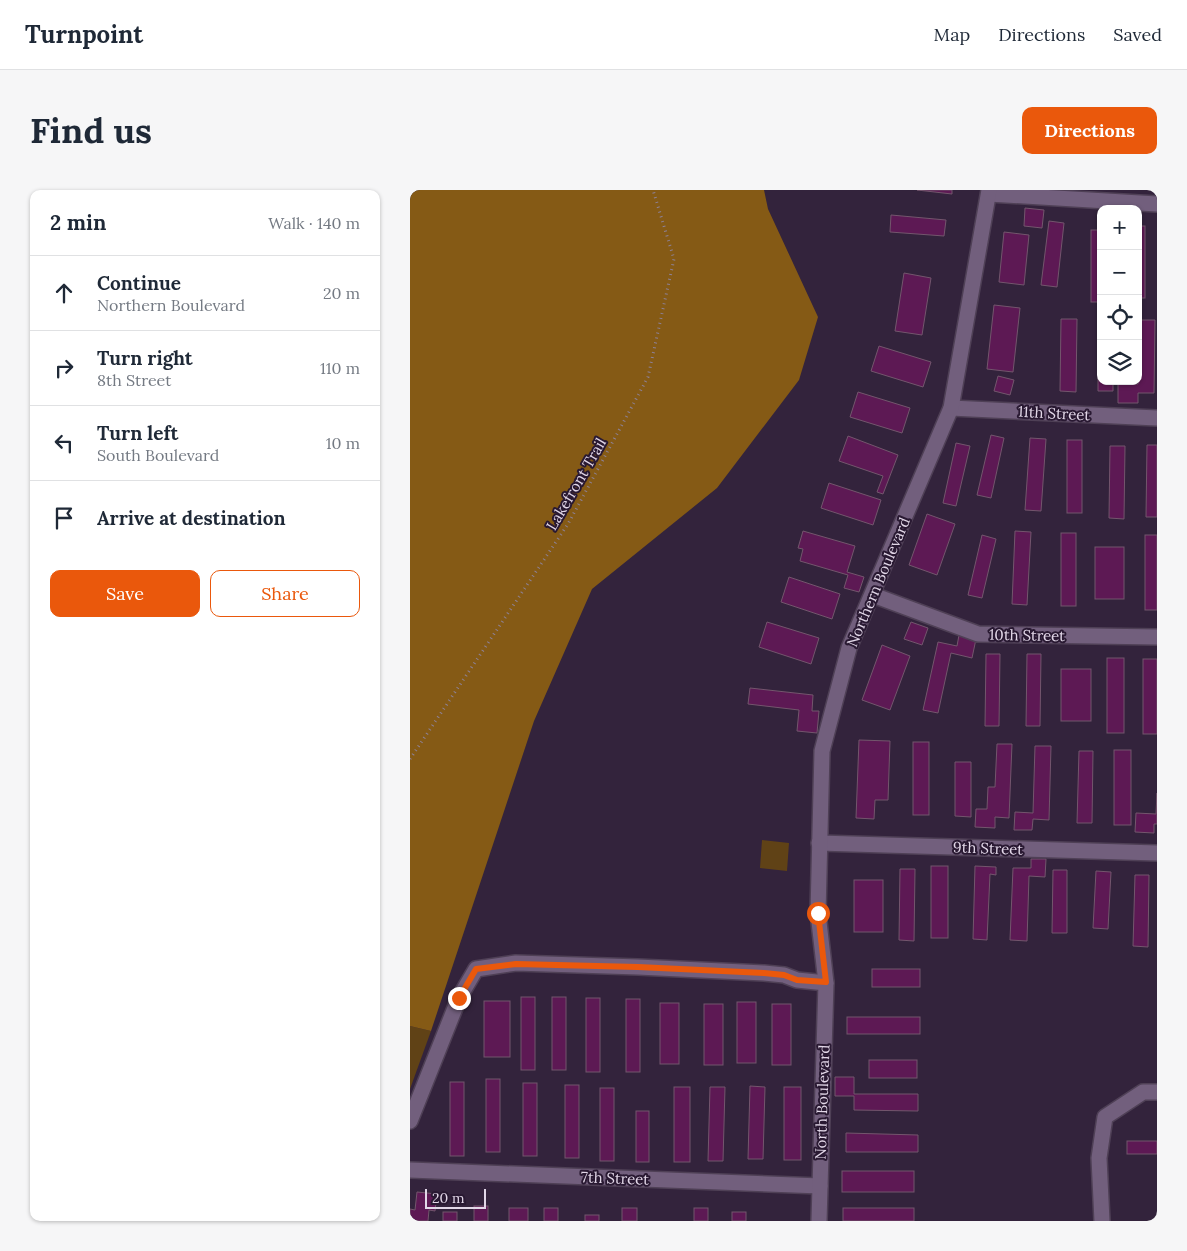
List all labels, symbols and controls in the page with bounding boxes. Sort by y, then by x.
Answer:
text: Turnpoint [25,19,143,50]
text: Map [934,23,970,46]
text: Directions [998,23,1085,46]
text: Saved [1113,23,1162,46]
button: Directions [1022,107,1157,154]
text: Find us [30,108,152,153]
map controls [1097,205,1142,385]
button: + [1097,205,1142,250]
text: 2 min [50,209,106,236]
text: Walk · 140 m [268,213,360,233]
button: − [1097,250,1142,295]
text: Continue [97,271,181,295]
icon: ahead [50,279,78,307]
text: 20 m [323,283,360,303]
text: Northern Boulevard [97,295,245,315]
button: locate [1097,295,1142,340]
button: layers [1097,340,1142,385]
text: Turn right [97,346,193,370]
icon: right [50,354,78,382]
text: 110 m [320,358,360,378]
text: 8th Street [97,370,171,390]
street label: 11th Street [1017,402,1091,424]
text: Turn left [97,421,178,445]
icon: left [50,429,78,457]
text: 10 m [326,433,360,453]
street label: Lakefront Trail [542,434,610,534]
text: South Boulevard [97,445,219,465]
icon: arrive [50,504,78,532]
text: Arrive at destination [97,506,286,530]
street label: Northern Boulevard [842,514,914,650]
button: Save [50,570,200,617]
button: Share [210,570,360,617]
street label: 10th Street [989,625,1065,645]
street label: 9th Street [953,837,1023,859]
route start [807,902,830,925]
route end [448,987,471,1010]
street label: North Boulevard [810,1044,834,1160]
street label: 7th Street [581,1167,650,1189]
scale bar [425,1186,486,1209]
text: 20 m [432,1189,464,1207]

